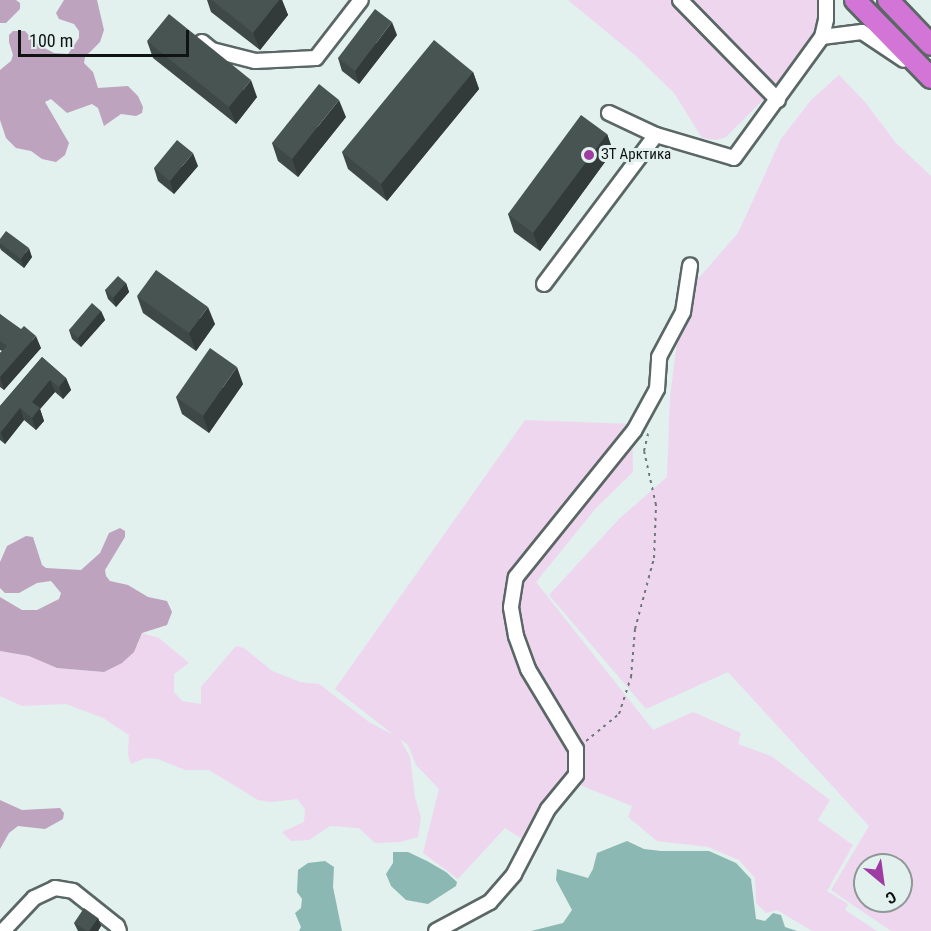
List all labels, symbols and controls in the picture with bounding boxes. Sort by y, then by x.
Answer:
scale bar [21,18,192,56]
text: 100 m [29,30,73,51]
place label: ЗТ Арктика [601,146,672,164]
marker: ЗТ Арктика [582,148,596,162]
north arrow [853,853,913,913]
text: С [882,887,900,908]

